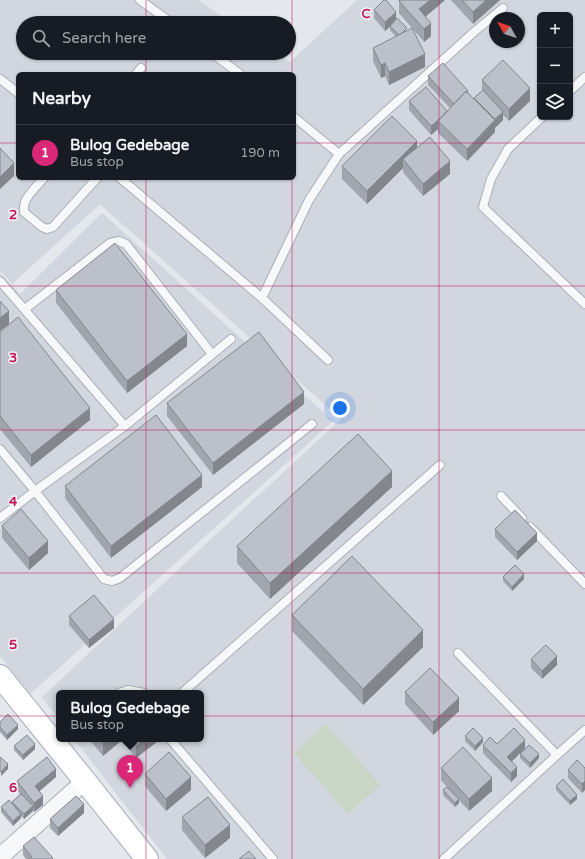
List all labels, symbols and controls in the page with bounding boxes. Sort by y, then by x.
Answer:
text: C [361,6,371,22]
north arrow [489,12,525,48]
map controls [537,12,573,120]
button: + [537,12,573,48]
search box [16,16,296,60]
icon: search [30,27,52,49]
text: Search here [62,29,146,47]
button: − [537,48,573,84]
button: layers [537,84,573,120]
text: Nearby [32,88,91,109]
text: Bulog Gedebage [70,136,189,154]
text: 1 [41,145,49,161]
text: 190 m [240,145,280,161]
text: Bus stop [70,154,124,170]
text: 2 [9,207,17,223]
text: 3 [9,350,17,366]
your location [330,398,350,418]
text: 4 [9,494,18,510]
text: 5 [9,637,17,653]
popup [56,690,204,742]
text: Bulog Gedebage [70,699,190,717]
text: Bus stop [70,717,124,733]
pin: 1 [117,755,143,788]
text: 6 [9,780,17,796]

